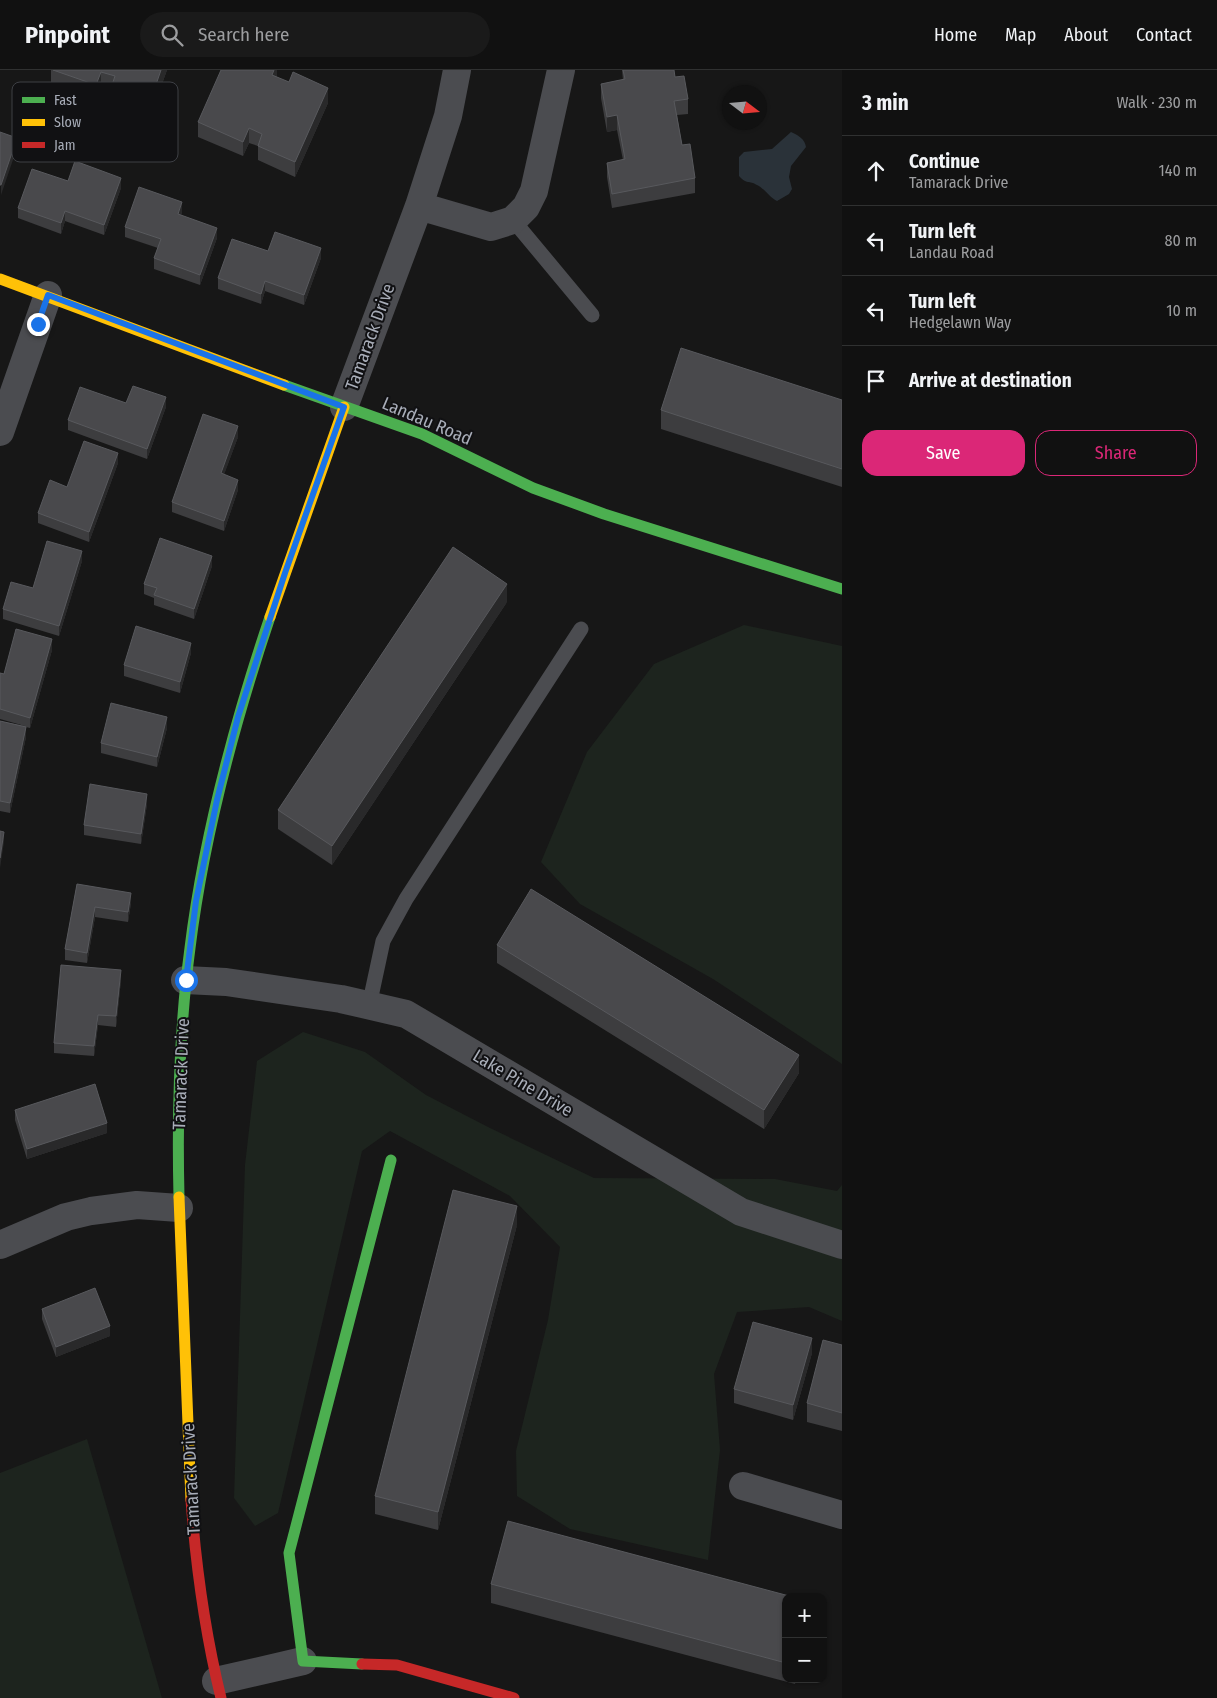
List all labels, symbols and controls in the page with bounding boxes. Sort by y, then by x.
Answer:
search box [140,12,490,57]
text: Pinpoint [25,21,110,49]
icon: search [158,21,186,49]
text: Search here [198,23,289,46]
text: Home [934,24,977,46]
text: Map [1005,24,1036,46]
text: About [1064,24,1108,46]
text: Contact [1136,24,1192,46]
legend [12,82,178,162]
north arrow [722,85,767,130]
text: 3 min [862,90,909,116]
text: Fast [54,92,77,109]
text: Walk · 230 m [1117,93,1197,112]
text: Slow [54,114,81,131]
text: Jam [54,137,75,154]
text: Continue [909,150,980,173]
icon: ahead [862,157,890,185]
text: 140 m [1159,161,1197,180]
text: Tamarack Drive [909,173,1008,192]
text: Turn left [909,220,976,243]
icon: left [862,227,890,255]
text: 80 m [1165,231,1197,250]
text: Landau Road [909,243,994,262]
street label: Tamarack Drive [341,281,400,393]
text: Turn left [909,290,976,313]
icon: left [862,297,890,325]
text: 10 m [1166,301,1197,320]
route end [27,313,50,336]
text: Hedgelawn Way [909,313,1011,332]
icon: arrive [862,367,890,395]
text: Arrive at destination [909,369,1072,392]
street label: Landau Road [379,392,475,450]
button: Save [862,430,1025,476]
button: Share [1035,430,1197,476]
route start [175,969,198,992]
street label: Tamarack Drive [168,1018,194,1130]
street label: Lake Pine Drive [469,1045,577,1121]
street label: Tamarack Drive [177,1422,205,1535]
map controls [782,1593,827,1683]
button: + [782,1593,827,1638]
button: − [782,1638,827,1683]

